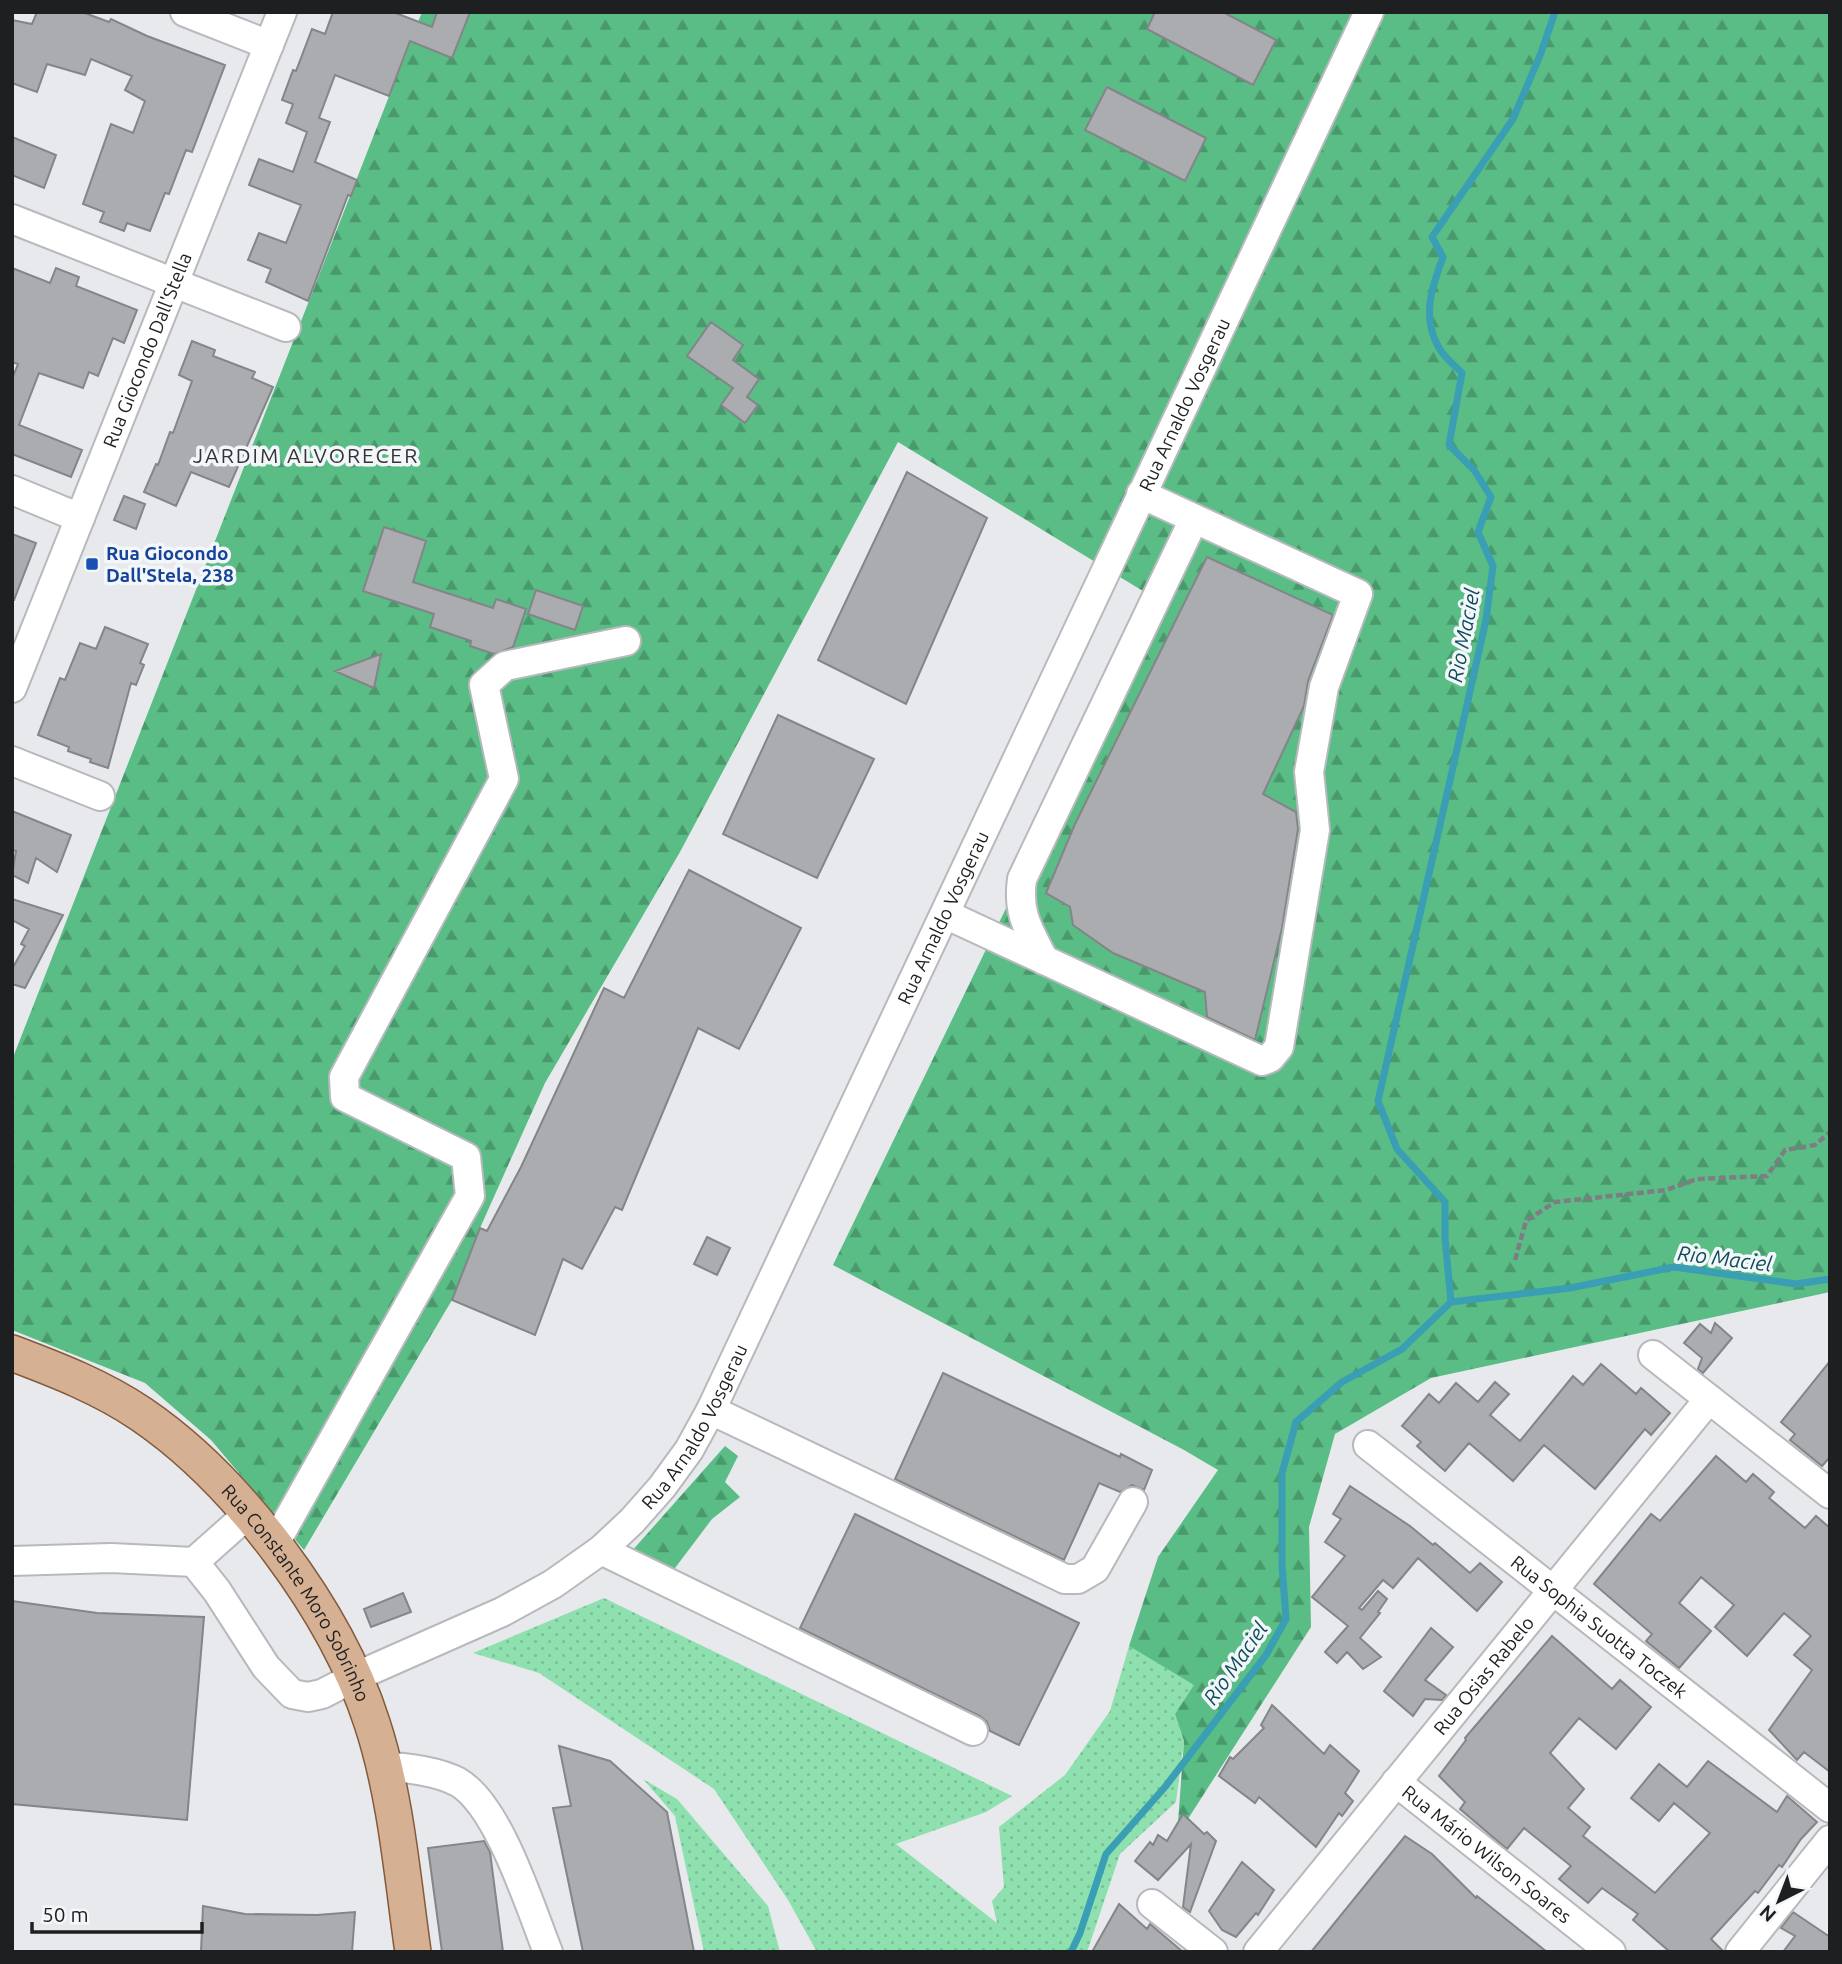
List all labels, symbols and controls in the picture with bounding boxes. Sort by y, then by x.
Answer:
street label: Rua Giocondo Dall'Stella [98,249,196,451]
street label: Rua Arnaldo Vosgerau [1134,315,1234,495]
district label: JARDIM ALVORECER [193,443,419,467]
place label: Rua Giocondo Dall'Stela, 238 [106,542,234,586]
marker: Rua Giocondo Dall'Stela, 238 [84,556,100,572]
water label: Rio Maciel [1442,586,1484,684]
street label: Rua Arnaldo Vosgerau [893,828,993,1008]
water label: Rio Maciel [1676,1240,1774,1276]
street label: Rua Arnaldo Vosgerau [637,1341,751,1514]
street label: Rua Constante Moro Sobrinho [217,1480,374,1705]
street label: Rua Sophia Suotta Toczek [1507,1551,1692,1703]
street label: Rua Osias Rabelo [1429,1612,1538,1739]
water label: Rio Maciel [1198,1617,1272,1709]
street label: Rua Mário Wilson Soares [1398,1780,1576,1928]
north arrow [1744,1866,1814,1936]
scale bar [32,1890,201,1934]
text: N [1755,1901,1780,1927]
text: 50 m [42,1902,89,1926]

